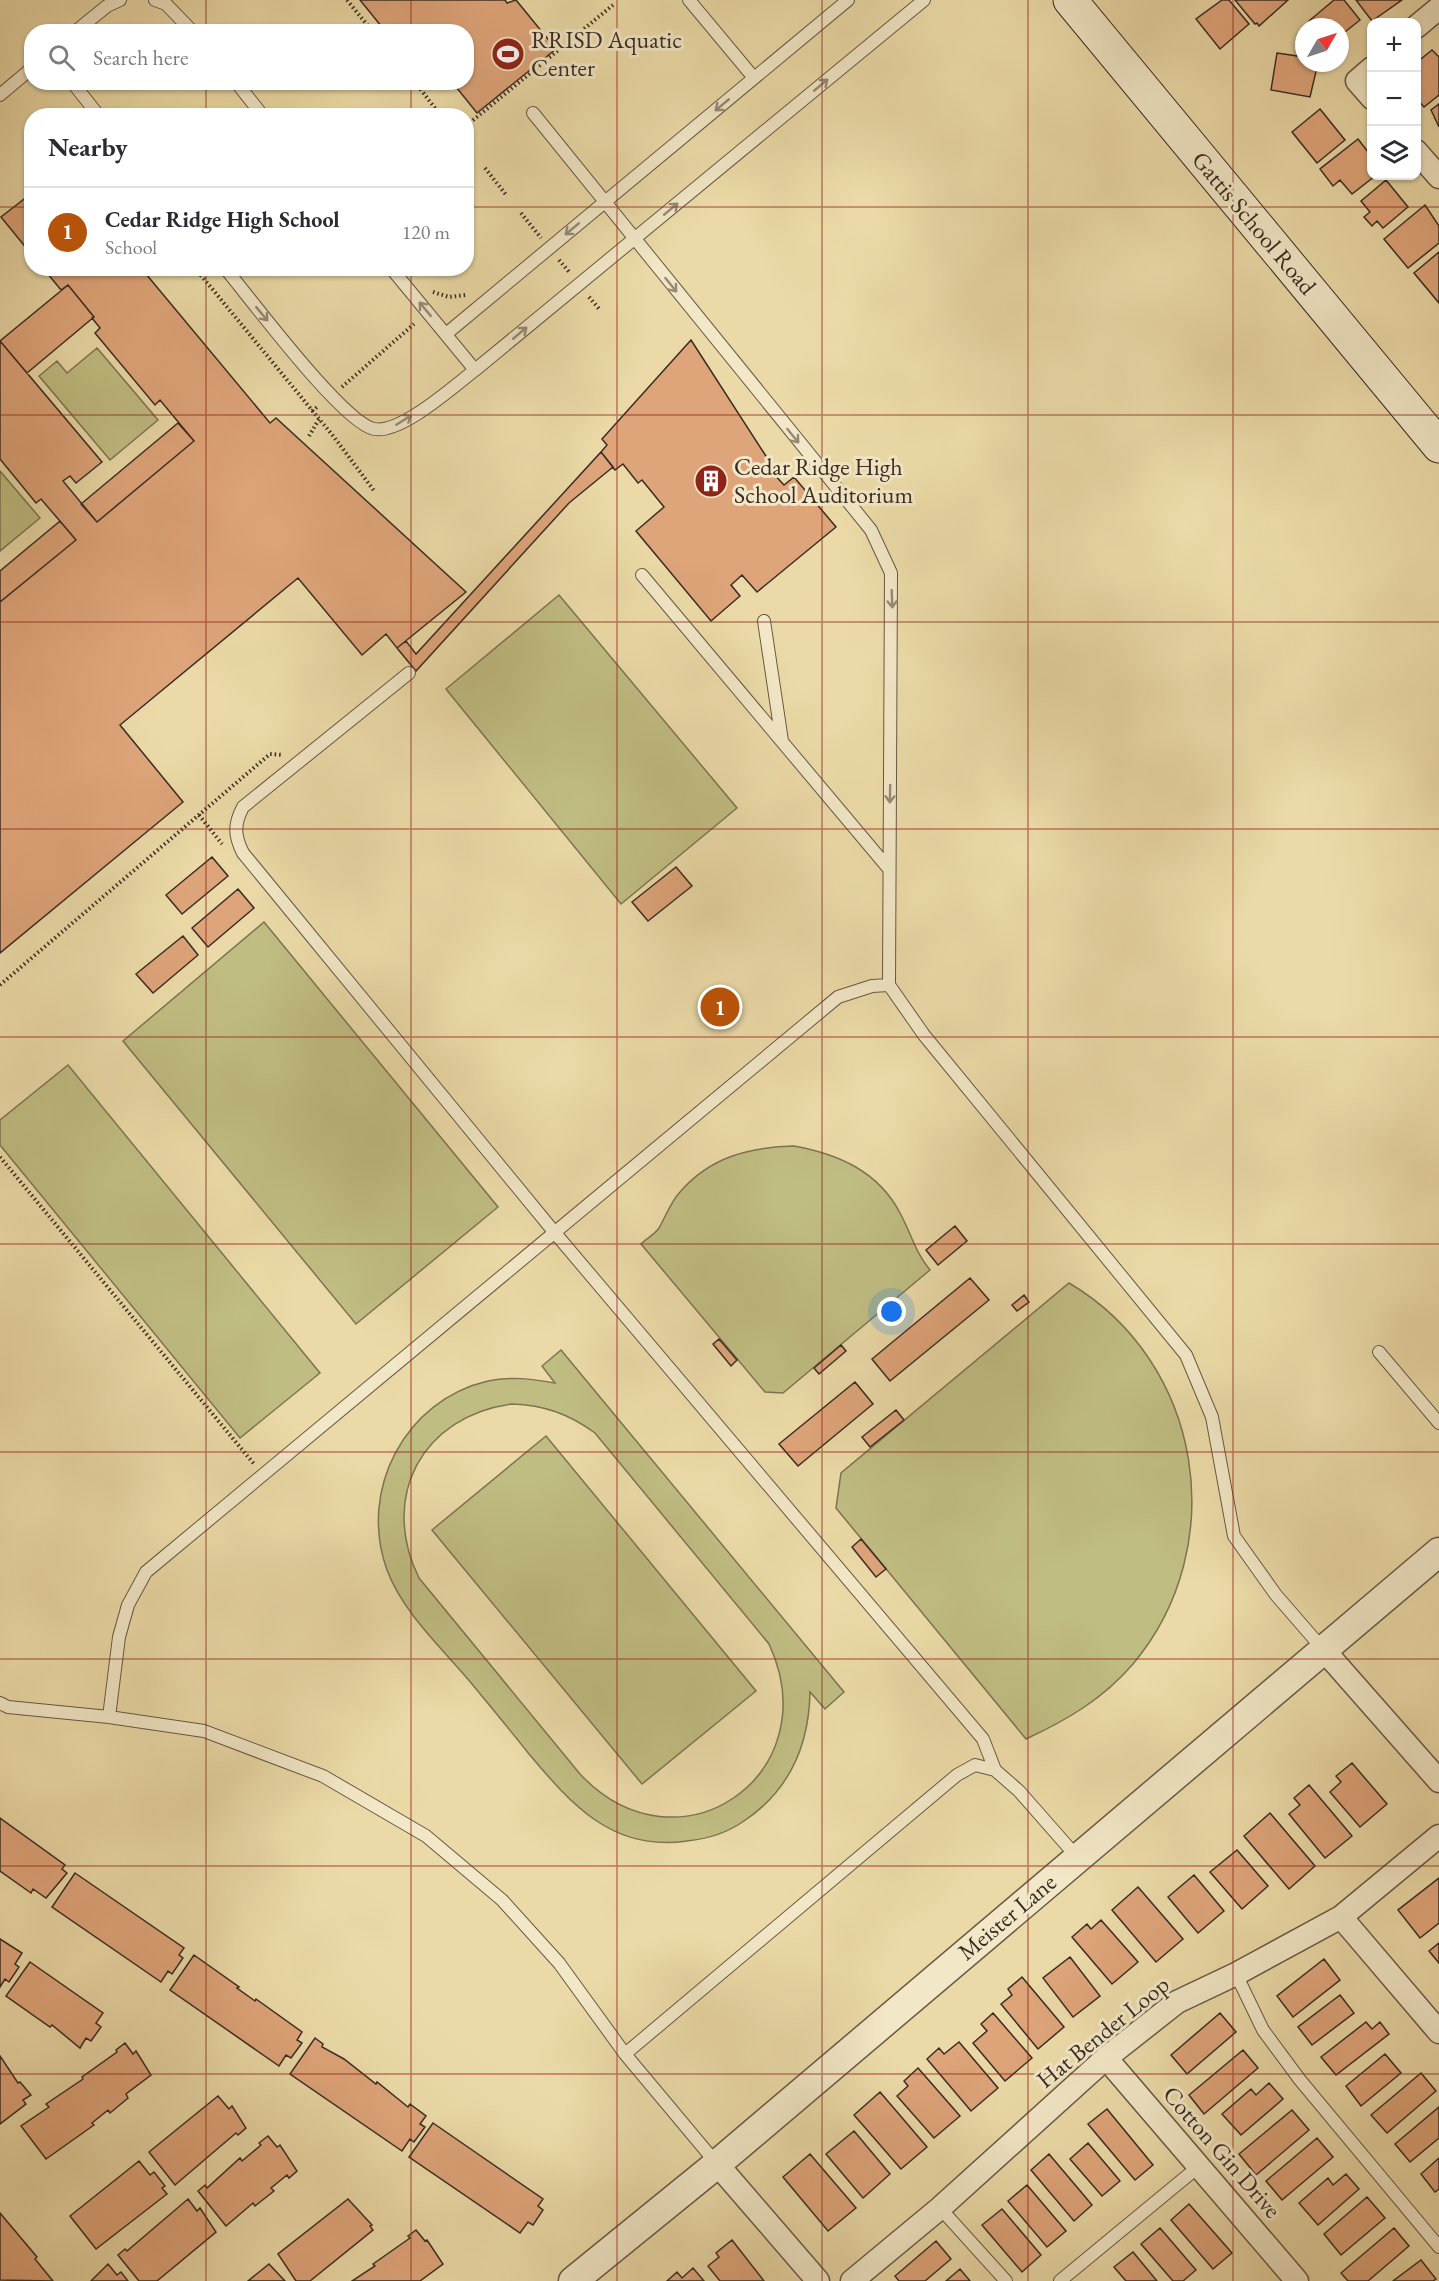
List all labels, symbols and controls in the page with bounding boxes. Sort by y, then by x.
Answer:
north arrow [1295,18,1349,72]
map controls [1367,18,1421,180]
button: + [1367,18,1421,72]
search box [24,24,474,90]
place label: RRISD Aquatic Center [531,24,682,83]
sports icon: RRISD Aquatic Center [490,36,526,72]
icon: search [45,41,78,74]
text: Search here [93,43,188,72]
button: − [1367,72,1421,126]
one-way arrow [813,78,829,91]
one-way arrow [714,98,730,111]
button: layers [1367,126,1421,180]
text: Nearby [48,130,128,164]
street label: Gattis School Road [1185,145,1324,301]
one-way arrow [663,202,678,216]
text: Cedar Ridge High School [105,205,339,234]
text: 1 [62,219,73,245]
text: 120 m [402,219,450,245]
one-way arrow [565,223,581,236]
text: School [105,234,157,260]
one-way arrow [664,277,677,293]
one-way arrow [418,301,431,317]
one-way arrow [256,305,269,321]
one-way arrow [512,326,527,340]
one-way arrow [395,414,412,426]
one-way arrow [787,428,800,444]
place label: Cedar Ridge High School Auditorium [734,451,913,510]
building icon: Cedar Ridge High School Auditorium [693,463,729,499]
one-way arrow [886,588,898,608]
one-way arrow [884,783,896,803]
pin: 1 [700,984,740,1030]
your location [877,1297,906,1326]
street label: Meister Lane [951,1866,1062,1967]
street label: Hat Bender Loop [1030,1969,1175,2095]
street label: Cotton Gin Drive [1156,2079,1288,2224]

